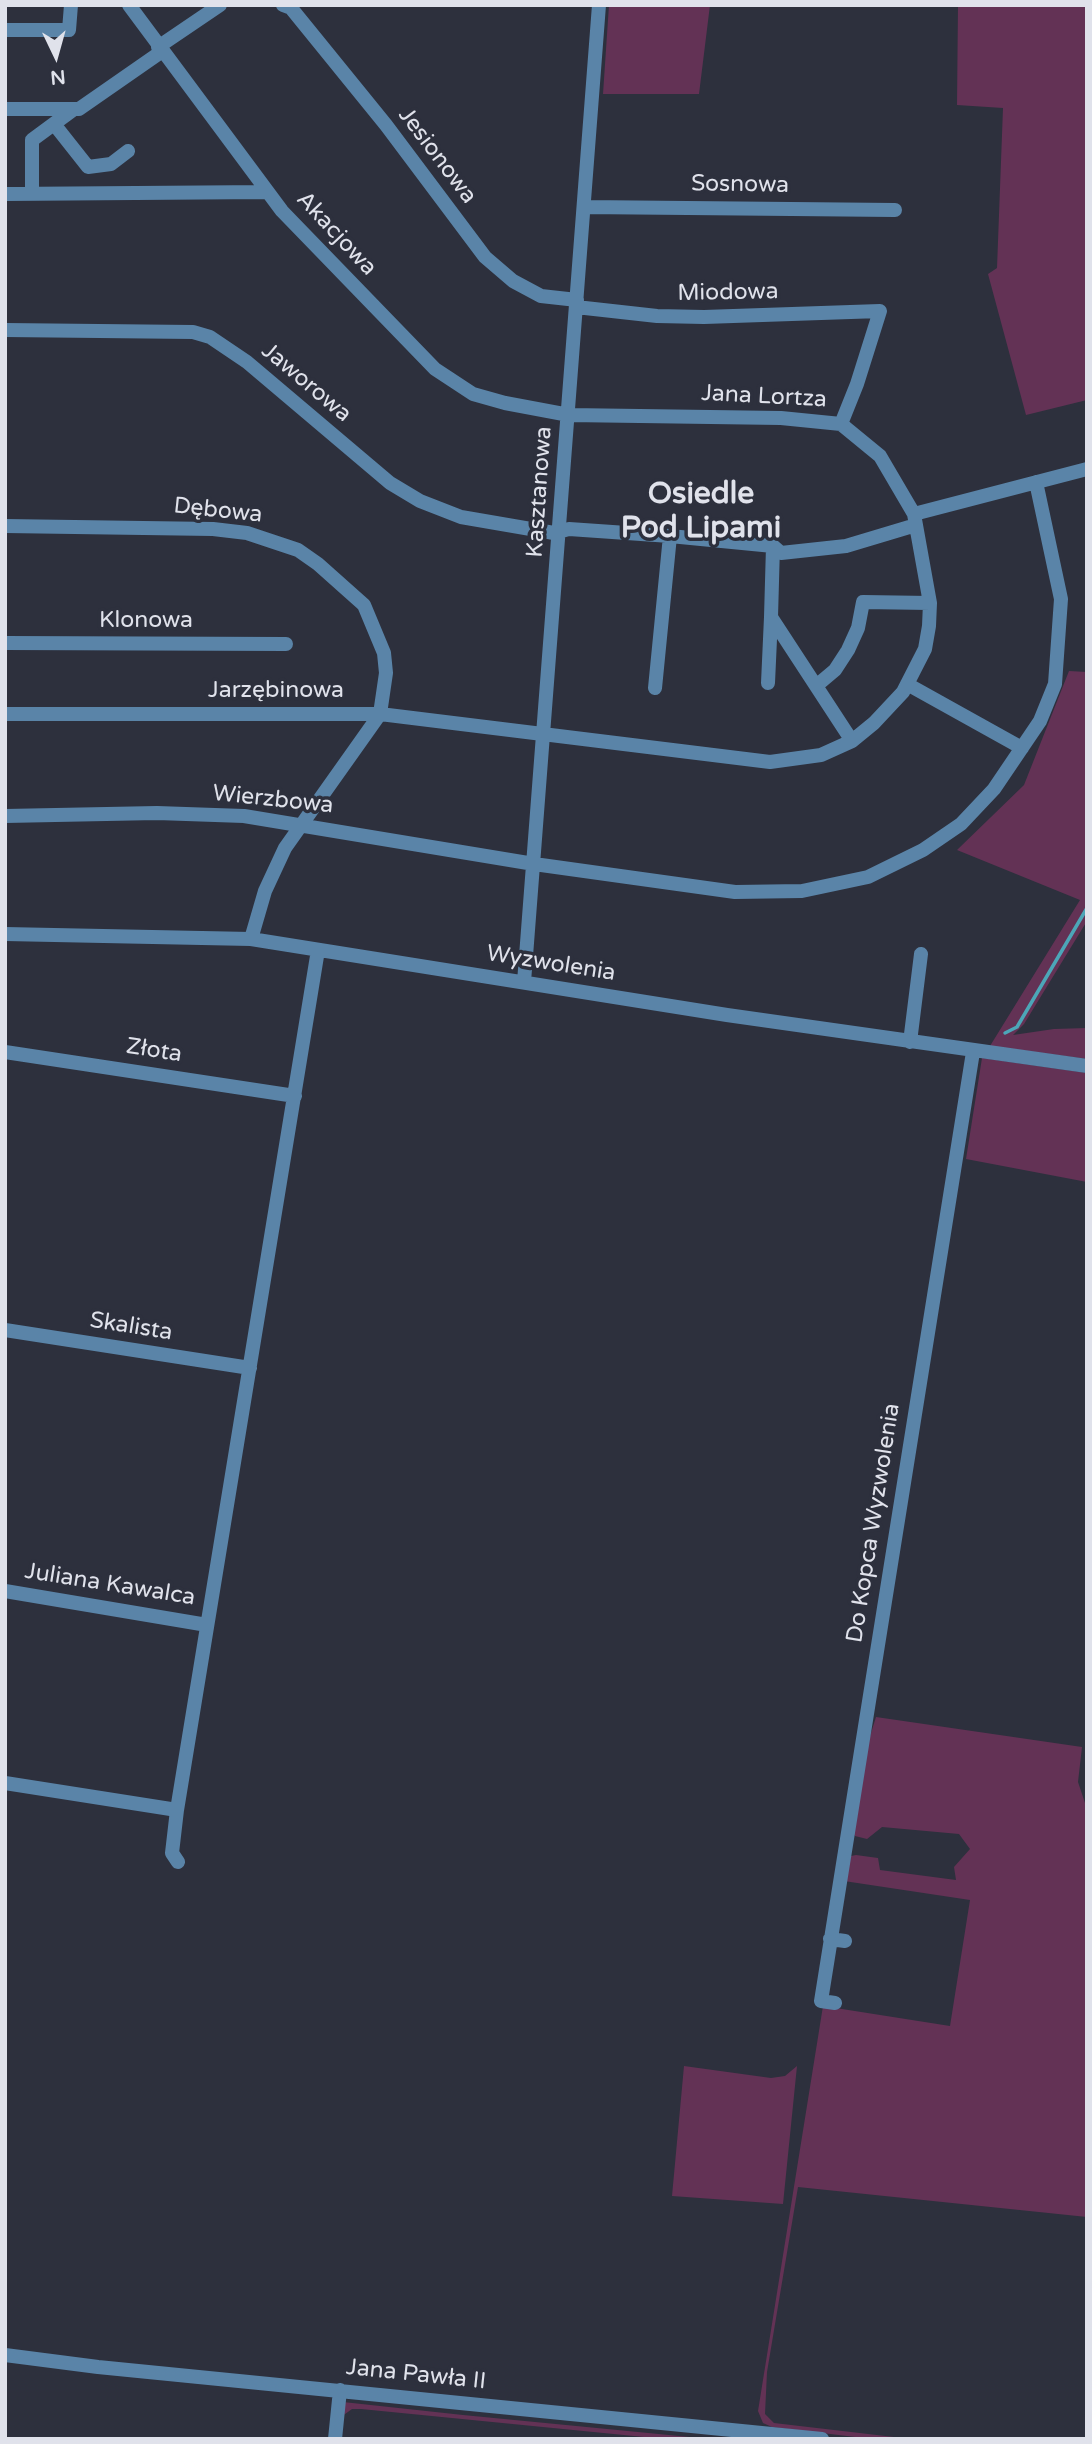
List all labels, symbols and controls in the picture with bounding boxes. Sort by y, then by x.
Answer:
north arrow [21,21,91,91]
text: N [49,65,66,89]
street label: Jesionowa [392,102,482,210]
street label: Sosnowa [691,170,789,200]
street label: Akacjowa [290,186,382,282]
street label: Miodowa [677,278,779,308]
street label: Jaworowa [255,337,357,429]
street label: Jana Lortza [700,380,828,414]
street label: Kasztanowa [522,426,558,558]
district label: Osiedle Pod Lipami [621,477,781,548]
street label: Dębowa [172,493,264,529]
street label: Klonowa [99,607,193,635]
street label: Jarzębinowa [208,677,344,705]
street label: Wierzbowa [211,780,335,820]
street label: Wyzwolenia [485,940,617,988]
street label: Złota [124,1033,184,1069]
street label: Skalista [88,1307,174,1347]
street label: Do Kopca Wyzwolenia [841,1401,907,1645]
street label: Juliana Kawalca [23,1558,197,1612]
street label: Jana Pawła II [345,2354,487,2396]

